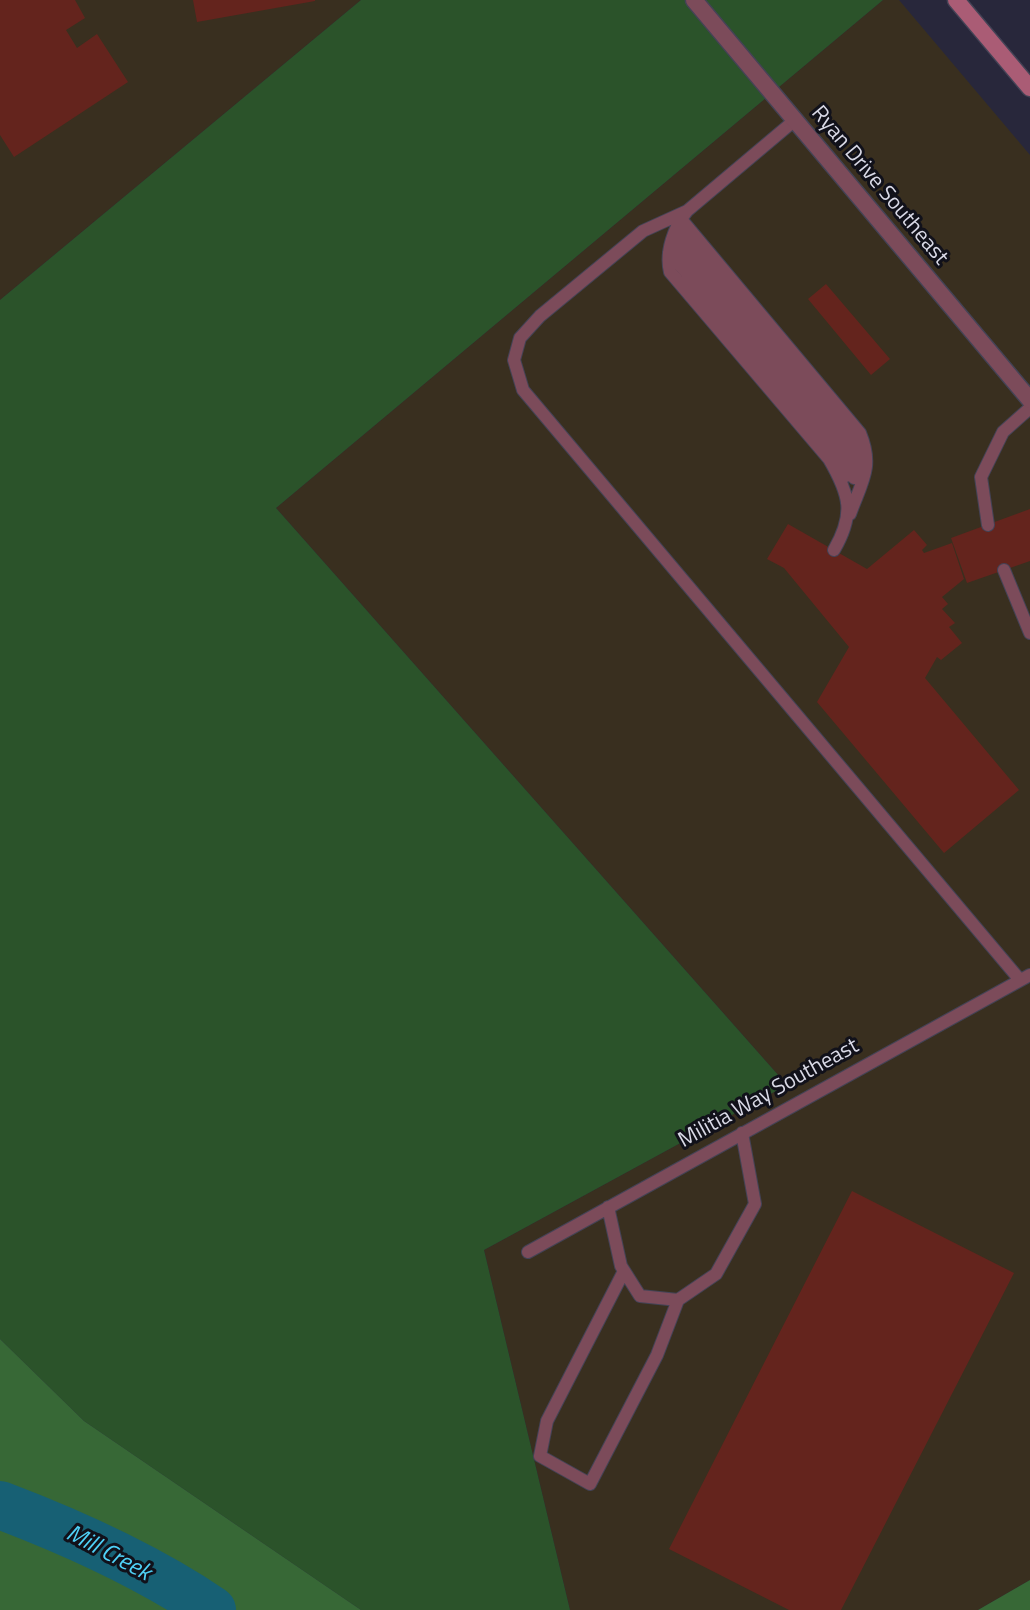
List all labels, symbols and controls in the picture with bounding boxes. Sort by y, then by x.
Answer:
street label: Ryan Drive Southeast [805,101,953,271]
street label: Militia Way Southeast [674,1033,864,1155]
water label: Mill Creek [61,1520,155,1588]

